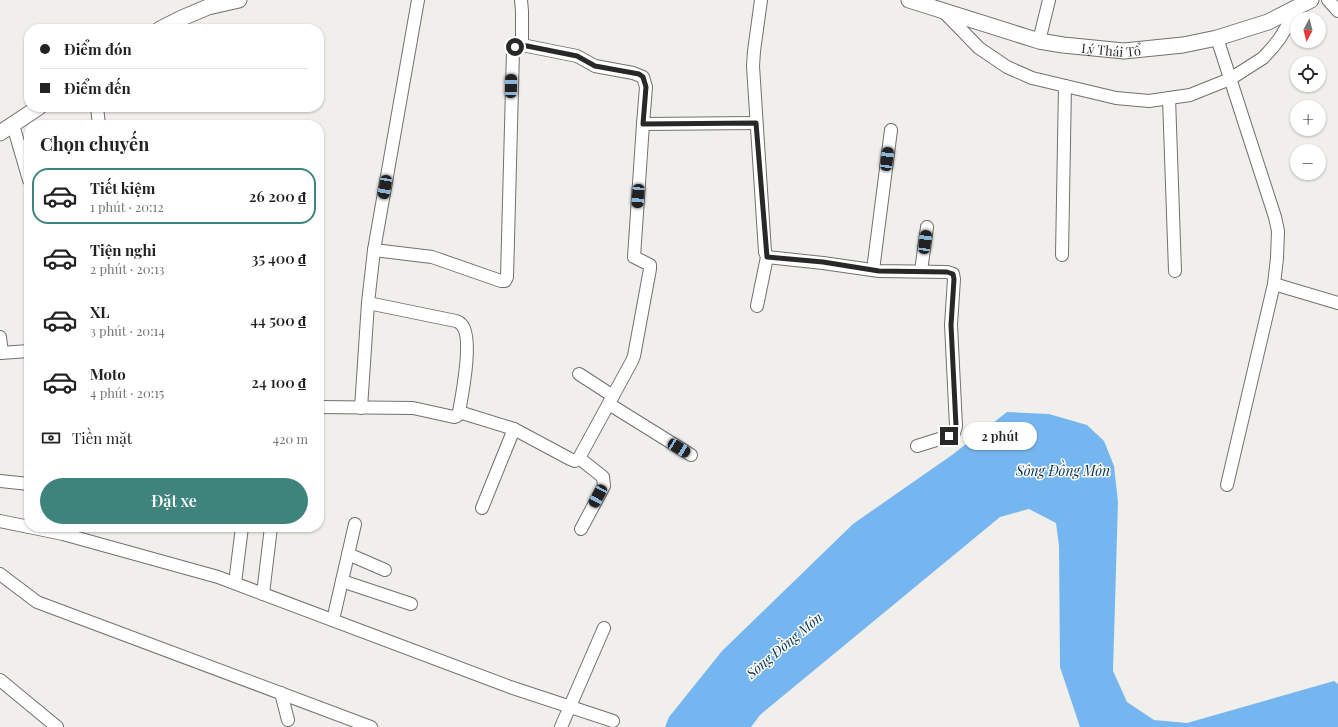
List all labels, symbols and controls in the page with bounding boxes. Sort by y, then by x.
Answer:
north arrow [1290,12,1326,48]
map controls [1290,12,1326,180]
route start [506,38,524,56]
street label: Lý Thái Tổ [1081,38,1142,60]
text: Điểm đón [64,39,132,59]
button: locate [1290,56,1326,92]
car [505,74,517,98]
text: Điểm đến [64,78,131,98]
button: + [1290,100,1326,136]
text: Chọn chuyến [40,132,149,156]
button: − [1290,144,1326,180]
car [880,146,894,172]
car [377,174,393,200]
icon: car [42,178,78,214]
text: Tiết kiệm [90,178,155,198]
car [631,184,645,208]
text: 26 200 ₫ [249,186,306,206]
text: 1 phút · 20:12 [90,198,164,215]
car [917,229,933,255]
icon: car [42,240,78,276]
text: Tiện nghi [90,240,156,260]
text: 35 400 ₫ [251,248,306,268]
text: 2 phút · 20:13 [90,260,164,277]
icon: car [42,302,78,338]
text: XL [90,302,110,322]
text: 44 500 ₫ [250,310,306,330]
text: 3 phút · 20:14 [90,322,165,339]
icon: car [42,364,78,400]
text: Moto [90,364,126,384]
text: 24 100 ₫ [251,372,306,392]
text: 4 phút · 20:15 [90,384,164,401]
callout: 2 phút [963,422,1037,450]
icon: cash [40,427,62,449]
route end [940,427,958,445]
text: 2 phút [981,427,1019,444]
text: Tiền mặt [72,428,132,448]
text: 420 m [273,430,308,447]
car [666,437,692,459]
water label: Sông Đồng Môn [1015,459,1110,480]
button: Đặt xe [40,478,308,524]
car [587,483,609,509]
water label: Sông Đồng Môn [740,606,826,683]

